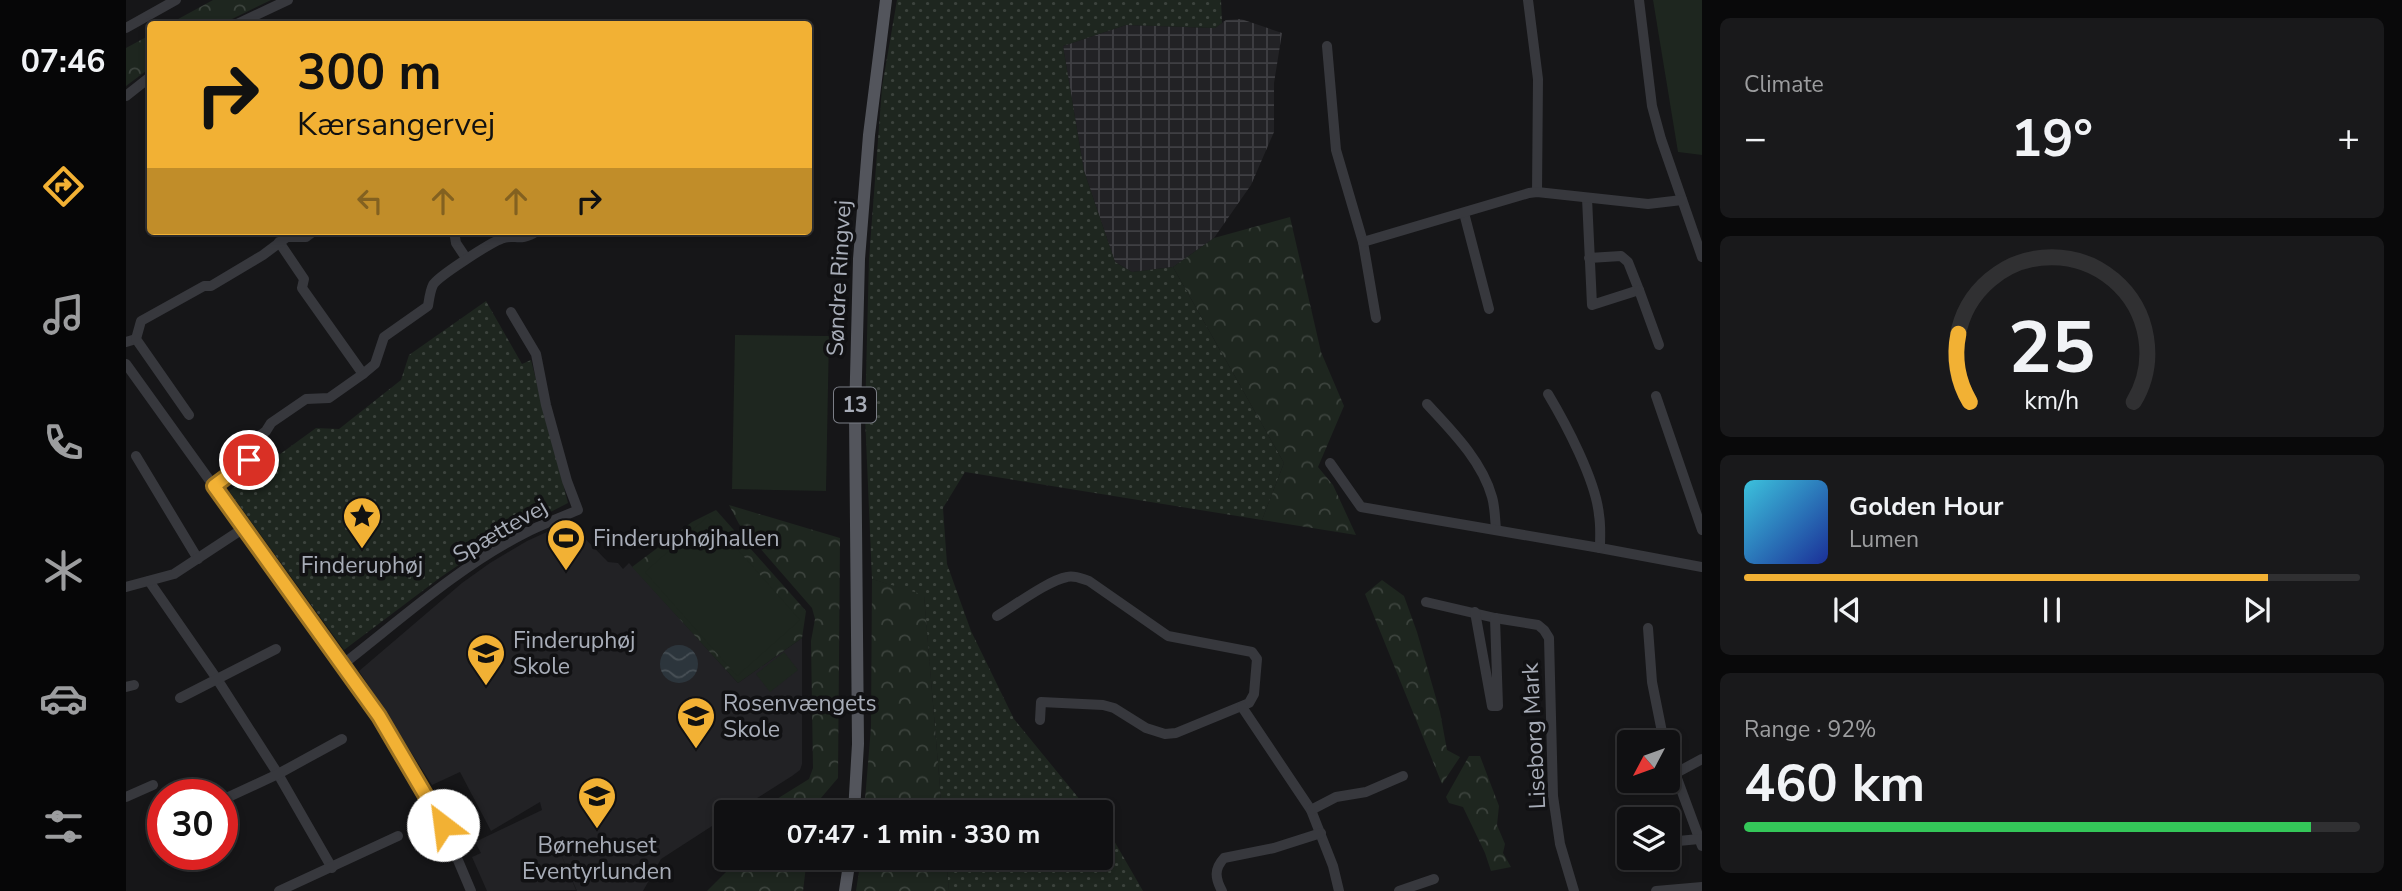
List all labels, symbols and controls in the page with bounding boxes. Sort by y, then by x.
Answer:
text: 300 m [297,39,441,106]
text: 07:46 [21,40,105,83]
icon: right [182,49,273,140]
text: Climate [1744,69,1824,100]
text: Kærsangervej [297,103,495,146]
text: 19° [2011,103,2093,174]
text: − [1744,113,1767,164]
text: + [2337,113,2360,164]
icon: directions [39,162,88,211]
icon: left [351,182,389,220]
icon: ahead [424,182,462,220]
icon: ahead [497,182,535,220]
icon: right [570,182,608,220]
street label: Søndre Ringvej [819,199,859,357]
icon: music [39,290,88,339]
text: 25 [2008,299,2096,399]
text: km/h [2024,384,2080,418]
road number: 13 [834,388,876,422]
icon: phone [39,418,88,467]
pin [219,430,279,490]
icon: arrive [230,441,268,479]
text: Golden Hour [1849,489,2004,524]
street label: Spættevej [447,491,553,571]
place icon: Finderuphøj [341,495,383,550]
sports icon: Finderuphøjhallen [545,517,587,572]
place label: Finderuphøjhallen [593,523,780,554]
text: Lumen [1849,524,1919,555]
icon: climate [39,546,88,595]
place label: Finderuphøj [301,550,423,581]
icon: previous [1828,591,1866,629]
icon: pause [2033,591,2071,629]
icon: next [2238,591,2276,629]
place label: Finderuphøj Skole [513,625,635,682]
school or university icon: Finderuphøj Skole [465,632,507,687]
street label: Liseborg Mark [1515,662,1553,810]
icon: car [39,674,88,723]
place label: Rosenvængets Skole [723,688,876,745]
school or university icon: Rosenvængets Skole [675,695,717,750]
text: Range · 92% [1744,714,1876,745]
north arrow [1617,730,1680,793]
map controls [1617,730,1680,870]
text: 460 km [1744,748,1925,819]
school or university icon: Børnehuset Eventyrlunden [576,775,618,830]
speed limit sign: 30 [147,779,238,870]
position arrow [406,788,480,862]
icon: filters [39,802,88,851]
button: layers [1617,807,1680,870]
text: 07:47 · 1 min · 330 m [787,817,1040,852]
place label: Børnehuset Eventyrlunden [522,830,672,887]

